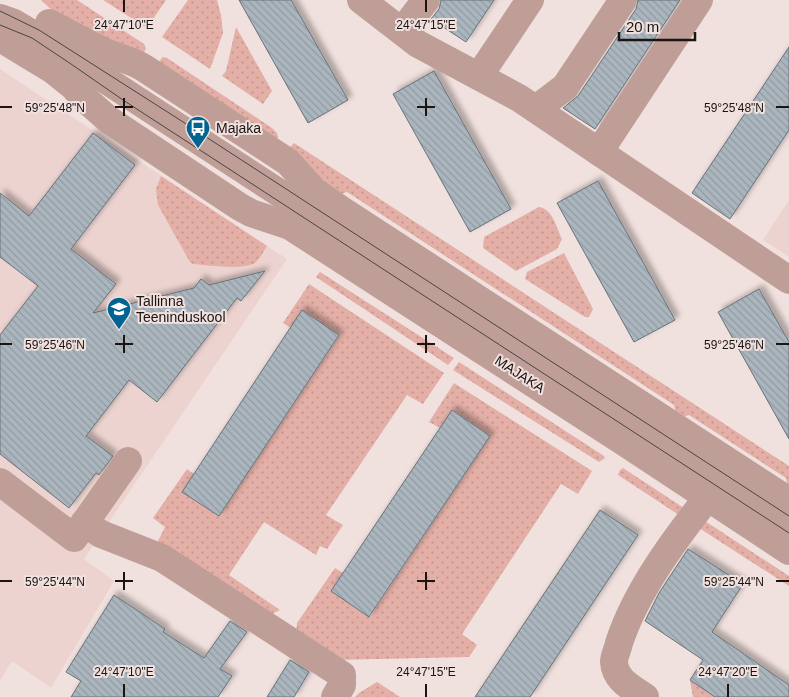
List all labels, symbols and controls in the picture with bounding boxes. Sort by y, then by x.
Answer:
scale bar [619,10,695,42]
text: 24°47'10"E [94,18,154,32]
text: 24°47'15"E [396,18,456,32]
text: 20 m [626,18,659,35]
text: 59°25'48"N [25,101,85,115]
text: 59°25'48"N [704,101,764,115]
bus stop icon: Majaka [185,115,211,149]
place label: Majaka [216,120,261,136]
place label: Tallinna Teeninduskool [136,293,226,325]
school or university icon: Tallinna Teeninduskool [106,296,132,330]
text: 59°25'46"N [25,338,85,352]
text: 59°25'46"N [704,338,764,352]
street label: MAJAKA [492,352,548,396]
text: 59°25'44"N [25,575,85,589]
text: 59°25'44"N [704,575,764,589]
text: 24°47'10"E [94,665,154,679]
text: 24°47'15"E [396,665,456,679]
text: 24°47'20"E [698,665,758,679]

